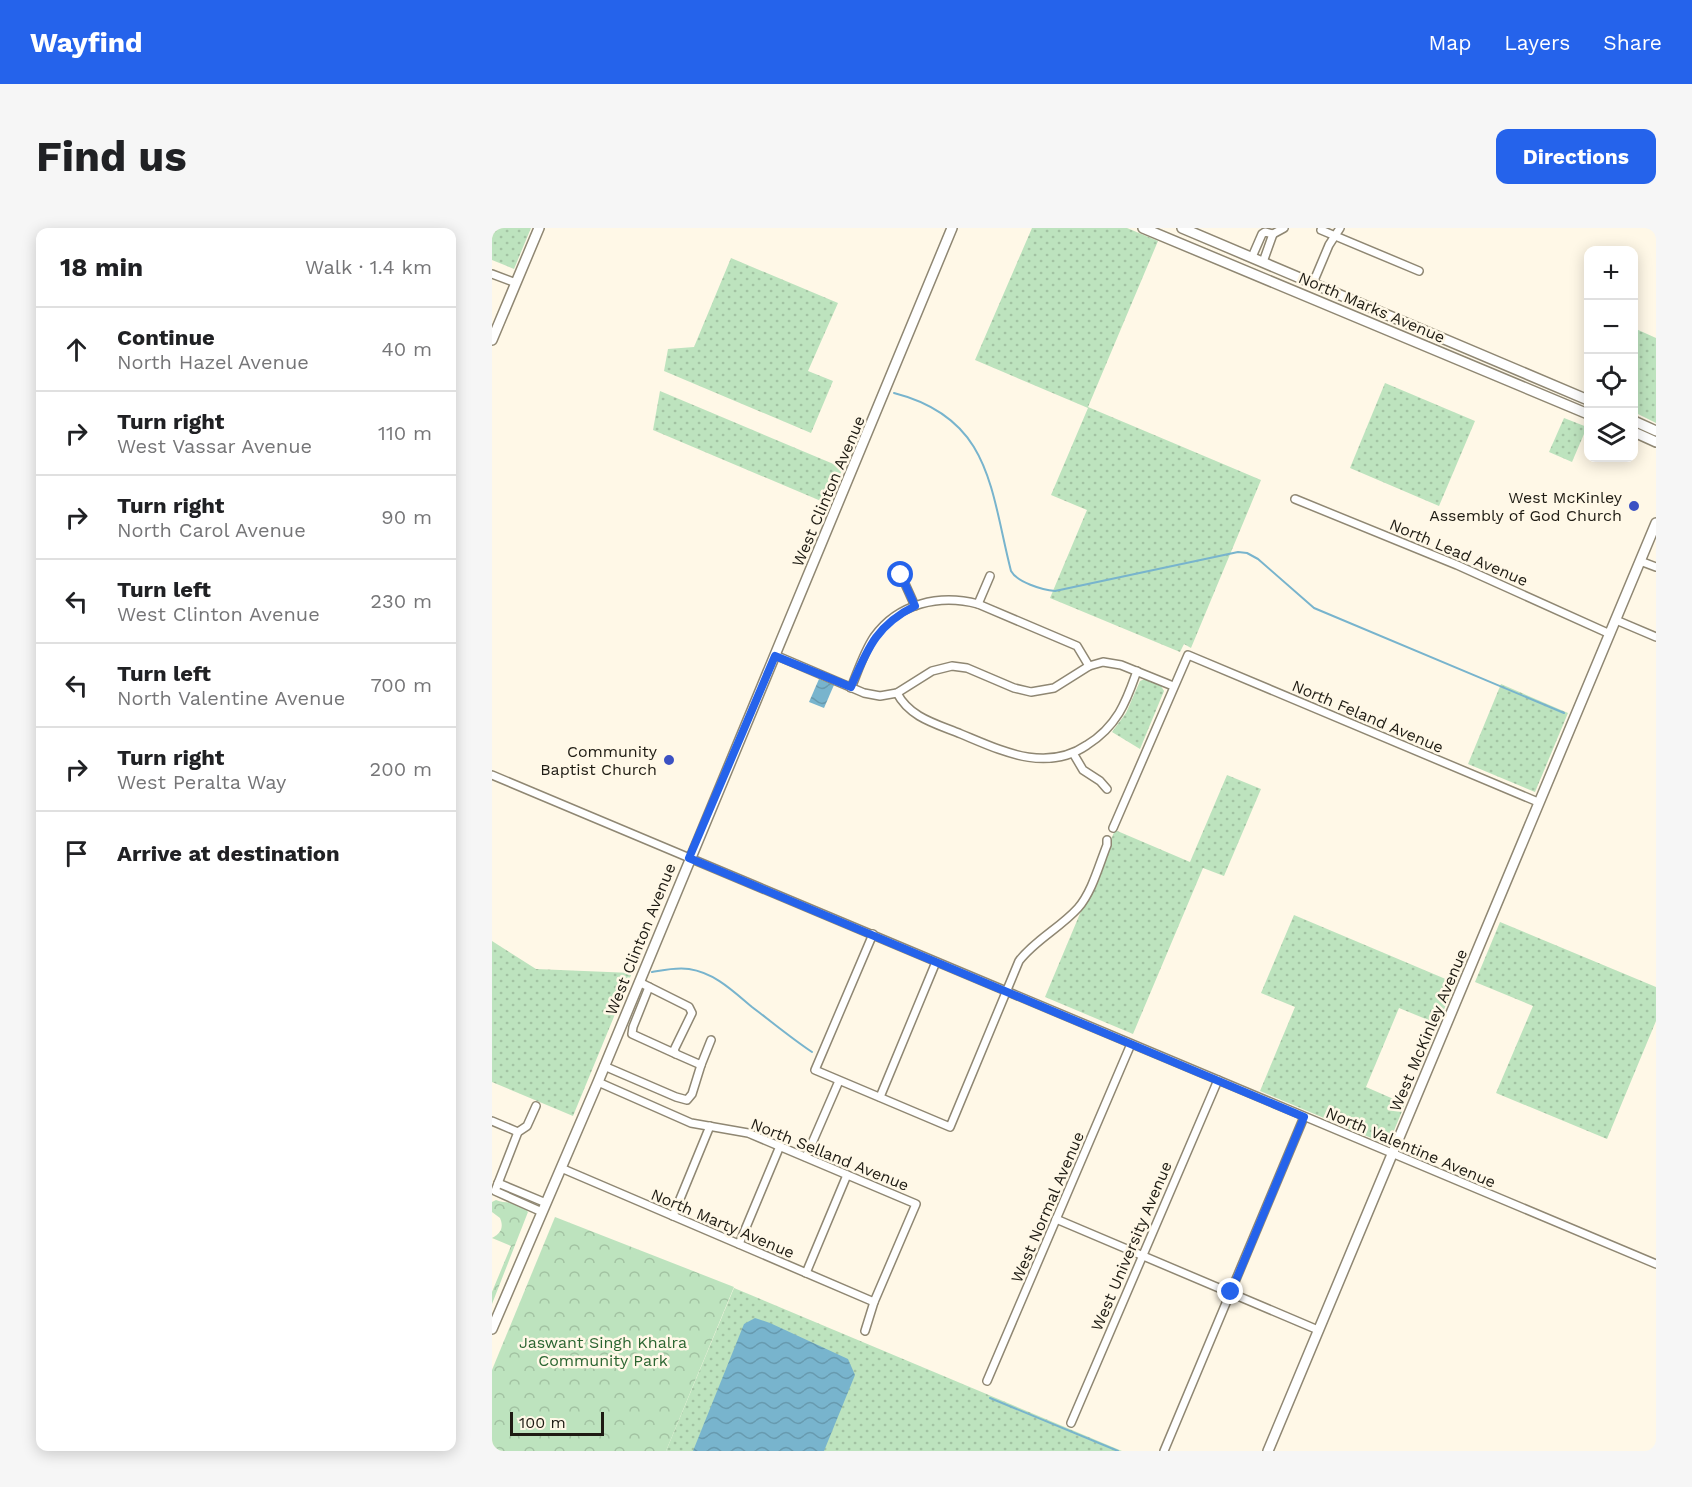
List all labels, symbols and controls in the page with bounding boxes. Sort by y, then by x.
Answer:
text: Wayfind [30,26,143,59]
text: Map [1428,30,1471,55]
text: Layers [1504,30,1570,55]
text: Share [1603,30,1662,55]
button: Directions [1496,129,1656,184]
text: Find us [36,132,187,181]
map controls [1584,246,1638,462]
button: + [1584,246,1638,300]
text: 18 min [60,252,143,282]
text: Walk · 1.4 km [305,255,432,279]
street label: North Marks Avenue [1296,268,1448,347]
button: − [1584,300,1638,354]
text: Continue [117,325,215,350]
icon: ahead [60,333,93,366]
text: 40 m [381,337,432,361]
text: North Hazel Avenue [117,350,309,374]
button: locate [1584,354,1638,408]
button: layers [1584,408,1638,462]
text: Turn right [117,409,224,434]
street label: West Clinton Avenue [788,413,869,570]
icon: right [60,417,93,450]
text: 110 m [378,421,432,445]
text: West Vassar Avenue [117,434,312,458]
place label: West McKinley Assembly of God Church [1429,488,1623,525]
text: Turn right [117,493,224,518]
marker: West McKinley Assembly of God Church [1627,499,1641,513]
icon: right [60,501,93,534]
text: 90 m [381,505,432,529]
street label: North Lead Avenue [1387,515,1531,590]
text: North Carol Avenue [117,518,306,542]
route start [887,561,913,587]
text: Turn left [117,577,211,602]
icon: left [60,585,93,618]
text: 230 m [370,589,432,613]
text: West Clinton Avenue [117,602,320,626]
text: Turn left [117,661,211,686]
icon: left [60,669,93,702]
text: 700 m [370,673,432,697]
street label: North Feland Avenue [1289,676,1446,757]
text: North Valentine Avenue [117,686,345,710]
place label: Community Baptist Church [540,742,658,779]
text: Turn right [117,745,224,770]
icon: right [60,753,93,786]
marker: Community Baptist Church [662,753,676,767]
text: 200 m [370,757,432,781]
text: West Peralta Way [117,770,286,794]
icon: arrive [60,837,93,870]
text: Arrive at destination [117,841,340,866]
street label: West Clinton Avenue [601,860,680,1018]
street label: West McKinley Avenue [1386,946,1471,1114]
street label: North Valentine Avenue [1323,1103,1499,1192]
street label: North Selland Avenue [748,1114,912,1195]
street label: West Normal Avenue [1007,1129,1088,1286]
street label: West University Avenue [1087,1159,1176,1334]
street label: North Marty Avenue [648,1185,797,1262]
route end [1217,1278,1243,1304]
park label: Jaswant Singh Khalra Community Park [519,1333,687,1370]
scale bar [510,1409,604,1436]
text: 100 m [519,1413,566,1432]

